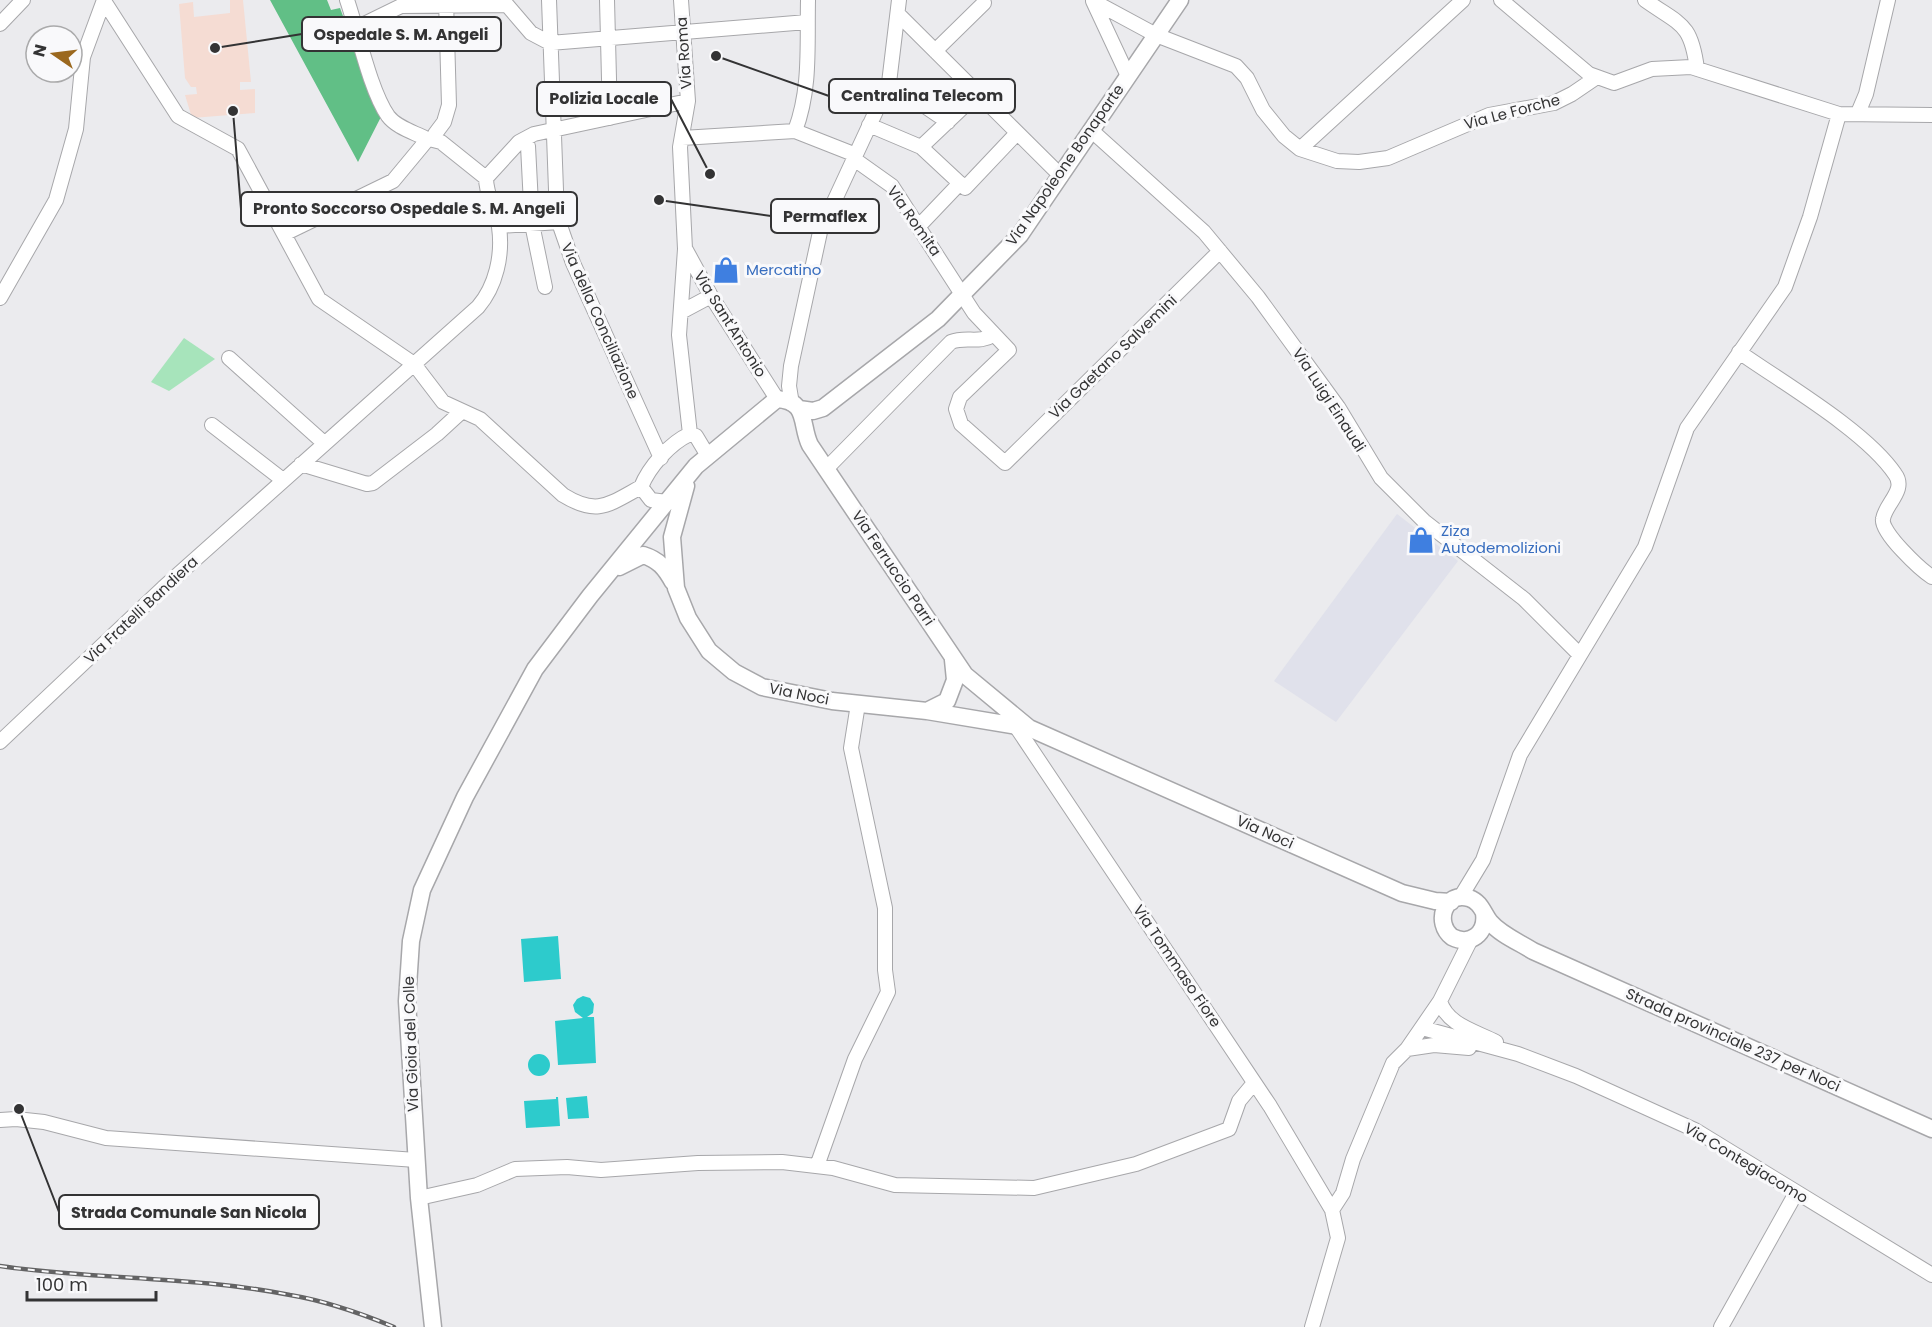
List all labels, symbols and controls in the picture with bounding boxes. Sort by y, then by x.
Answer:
street label: Via Roma [671,16,696,90]
callout: Ospedale S. M. Angeli [302,17,501,51]
text: Ospedale S. M. Angeli [314,23,489,46]
north arrow [24,24,84,84]
text: N [27,42,53,59]
callout: Centralina Telecom [829,79,1015,113]
street label: Via Napoleone Bonaparte [1001,80,1129,250]
callout: Polizia Locale [537,82,671,116]
text: Centralina Telecom [841,84,1003,107]
text: Polizia Locale [549,87,659,110]
street label: Via Le Forche [1462,89,1562,134]
street label: Via Romita [882,181,946,260]
callout: Pronto Soccorso Ospedale S. M. Angeli [241,192,577,226]
text: Pronto Soccorso Ospedale S. M. Angeli [253,197,565,220]
callout: Permaflex [771,199,879,233]
text: Permaflex [783,205,868,228]
street label: Via della Conciliazione [556,239,644,402]
shop icon: Mercatino [711,255,741,285]
place label: Mercatino [746,259,821,280]
street label: Via Sant'Antonio [689,266,772,381]
street label: Via Gaetano Salvemini [1044,290,1181,423]
street label: Via Luigi Einaudi [1288,344,1371,456]
street label: Via Ferruccio Parri [847,506,940,629]
place label: Ziza Autodemolizioni [1441,520,1561,558]
shop icon: Ziza Autodemolizioni [1406,525,1436,555]
street label: Via Fratelli Bandiera [79,551,202,668]
street label: Via Noci [767,677,831,710]
street label: Via Noci [1233,810,1297,854]
street label: Via Tommaso Fiore [1128,900,1226,1031]
street label: Via Gioia del Colle [398,976,423,1112]
street label: Strada provinciale 237 per Noci [1623,983,1844,1097]
street label: Via Contegiacomo [1680,1117,1812,1208]
callout: Strada Comunale San Nicola [59,1195,319,1229]
text: Strada Comunale San Nicola [71,1201,307,1224]
scale bar [27,1264,156,1302]
text: 100 m [36,1272,88,1297]

